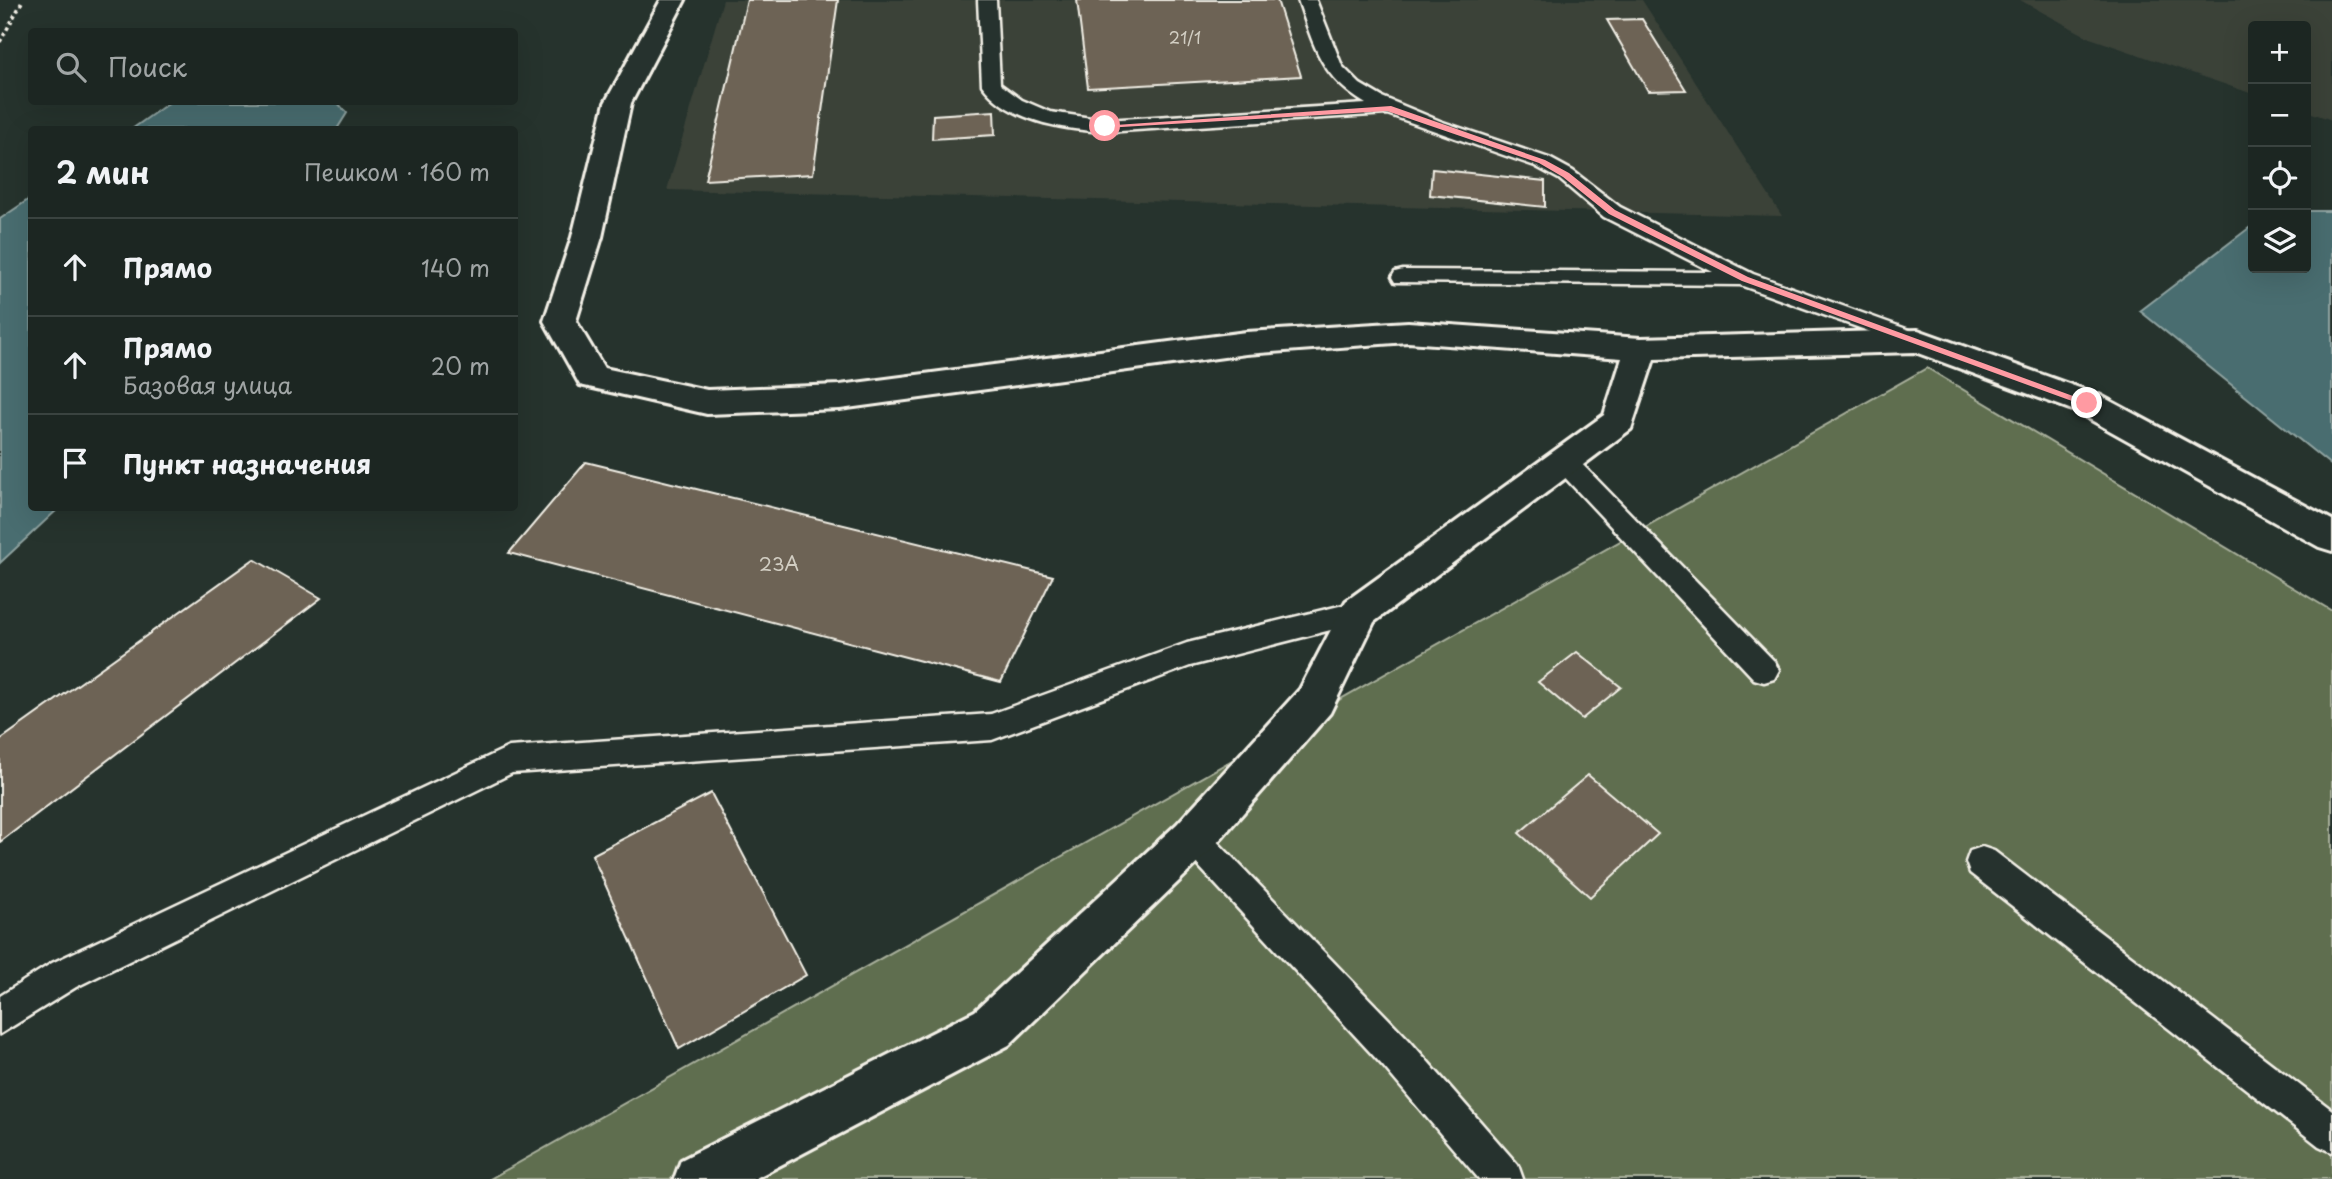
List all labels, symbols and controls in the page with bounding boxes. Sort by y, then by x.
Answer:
map controls [2248,21,2311,273]
button: + [2248,21,2311,84]
house number: 21/1 [1169,25,1201,49]
search box [28,28,518,105]
text: Поиск [108,47,187,86]
icon: search [52,48,90,86]
button: − [2248,84,2311,147]
route start [1089,110,1120,141]
button: locate [2248,147,2311,210]
text: 2 мин [56,149,150,194]
text: Пешком · 160 m [304,154,490,189]
button: layers [2248,210,2311,273]
icon: ahead [56,248,94,286]
text: Прямо [123,248,212,287]
text: 140 m [421,250,490,285]
text: Прямо [123,328,212,367]
icon: ahead [56,346,94,384]
text: 20 m [431,348,490,383]
text: Базовая улица [123,367,292,402]
route end [2071,387,2102,418]
icon: arrive [56,444,94,482]
text: Пункт назначения [123,444,371,483]
house number: 23А [759,549,799,577]

